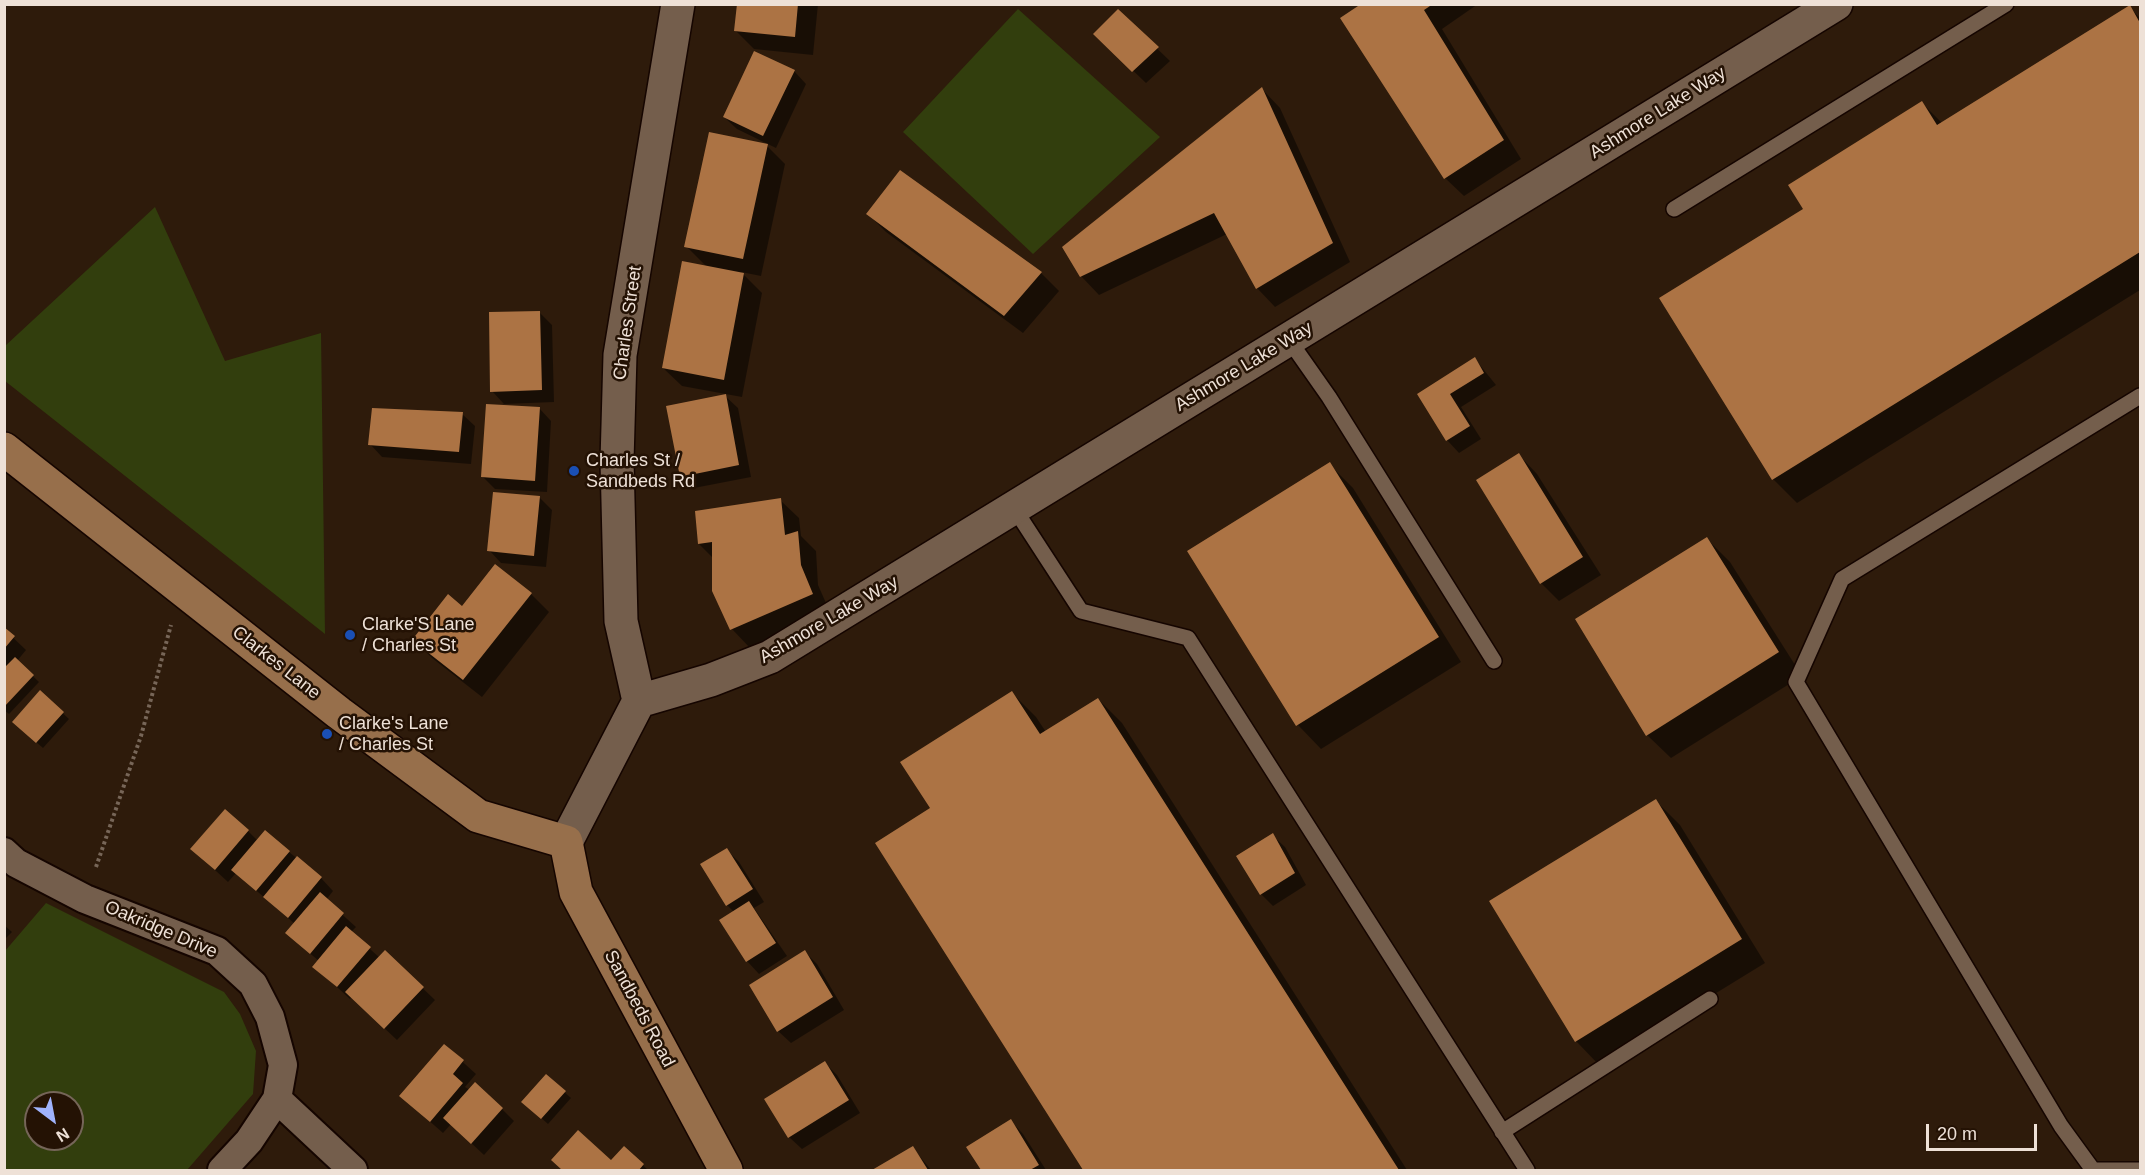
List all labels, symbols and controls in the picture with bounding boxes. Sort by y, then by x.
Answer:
street label: Ashmore Lake Way [1586,62,1730,164]
street label: Charles Street [609,265,647,381]
street label: Ashmore Lake Way [1171,317,1317,417]
place label: Charles St / Sandbeds Rd [586,450,695,492]
marker: Charles St / Sandbeds Rd [567,464,581,478]
street label: Ashmore Lake Way [756,572,902,668]
place label: Clarke'S Lane / Charles St [362,614,475,656]
street label: Clarkes Lane [228,622,324,704]
marker: Clarke'S Lane / Charles St [343,628,357,642]
place label: Clarke's Lane / Charles St [339,713,448,756]
marker: Clarke's Lane / Charles St [320,727,334,741]
street label: Oakridge Drive [102,897,220,963]
street label: Sandbeds Road [599,947,679,1071]
north arrow [24,1091,84,1151]
scale bar [1929,1112,2040,1150]
text: 20 m [1937,1124,1977,1144]
text: N [53,1125,72,1145]

